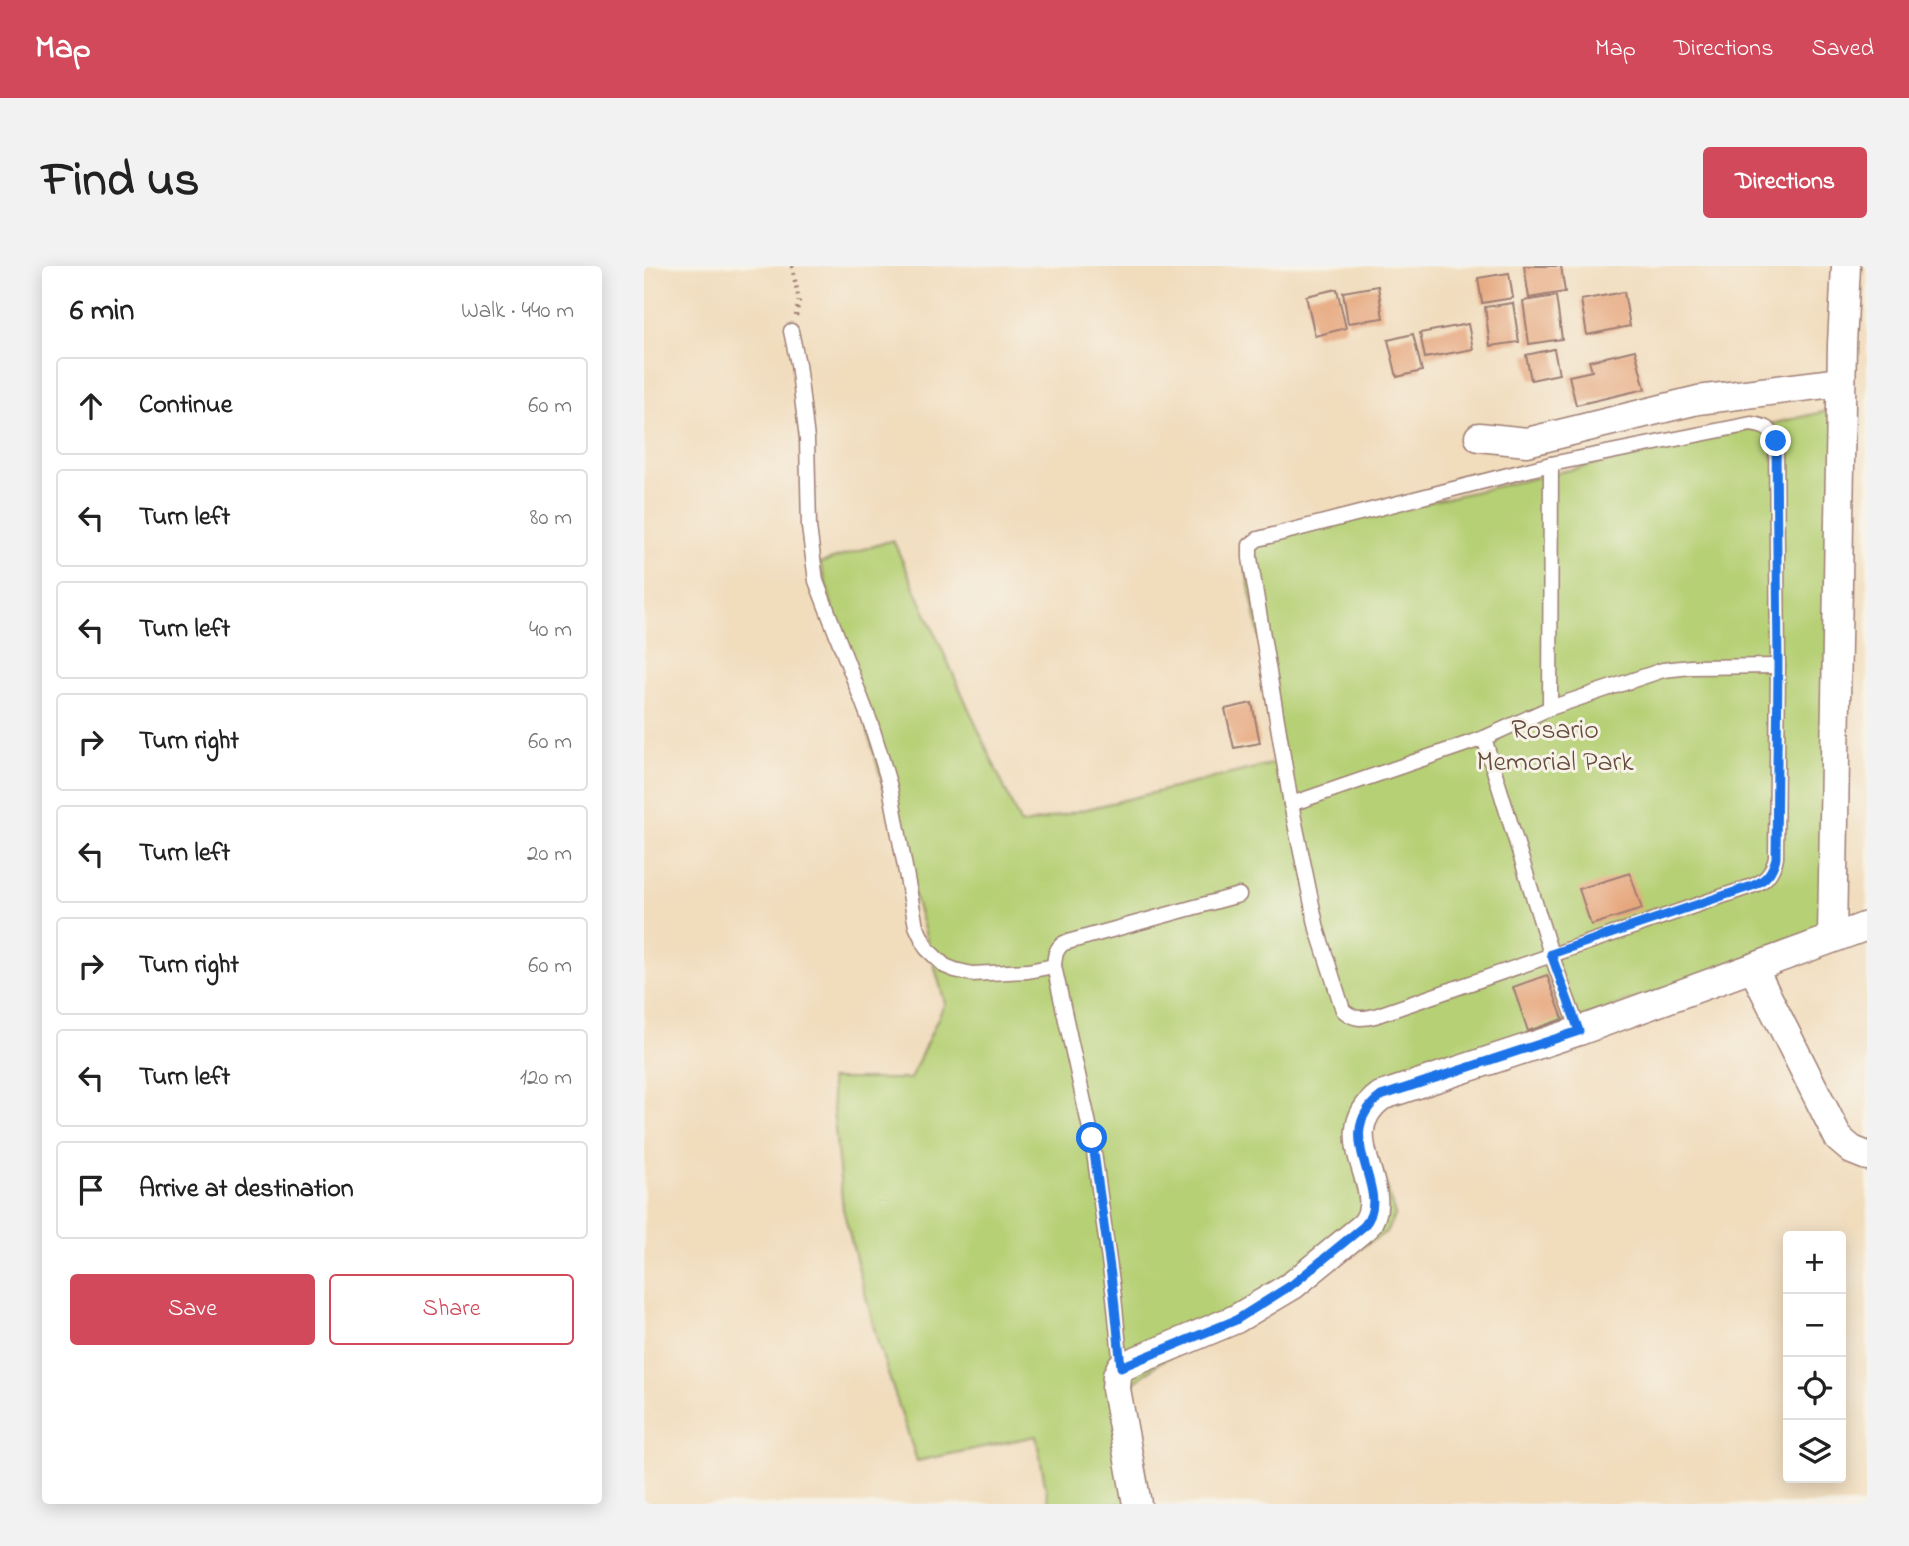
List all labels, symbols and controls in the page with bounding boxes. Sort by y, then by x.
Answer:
text: Map [35,25,91,73]
text: Map [1595,32,1636,67]
text: Directions [1674,32,1773,67]
text: Saved [1811,32,1874,67]
text: Find us [42,146,199,218]
button: Directions [1703,147,1867,218]
text: 6 min [70,290,134,334]
text: Walk · 440 m [461,295,574,328]
icon: ahead [72,387,110,425]
text: Continue [139,387,232,425]
text: 60 m [528,390,572,423]
route end [1760,425,1791,456]
icon: left [72,499,110,537]
text: Turn left [139,499,230,537]
text: 80 m [530,502,572,535]
icon: left [72,611,110,649]
text: Turn left [139,611,230,649]
text: 40 m [529,614,572,647]
park label: Rosario Memorial Park [1477,711,1634,784]
icon: right [72,723,110,761]
text: Turn right [139,723,239,761]
text: 60 m [528,726,572,759]
icon: left [72,835,110,873]
text: Turn left [139,835,230,873]
text: 20 m [527,838,572,871]
icon: right [72,947,110,985]
text: Turn right [139,947,239,985]
text: 60 m [528,950,572,983]
icon: left [72,1059,110,1097]
text: Turn left [139,1059,230,1097]
text: 120 m [520,1062,572,1095]
route start [1076,1122,1107,1153]
icon: arrive [72,1171,110,1209]
text: Arrive at destination [139,1171,354,1209]
map controls [1783,1231,1846,1483]
button: + [1783,1231,1846,1294]
button: Save [70,1274,315,1345]
button: Share [329,1274,574,1345]
button: − [1783,1294,1846,1357]
button: locate [1783,1357,1846,1420]
button: layers [1783,1420,1846,1483]

